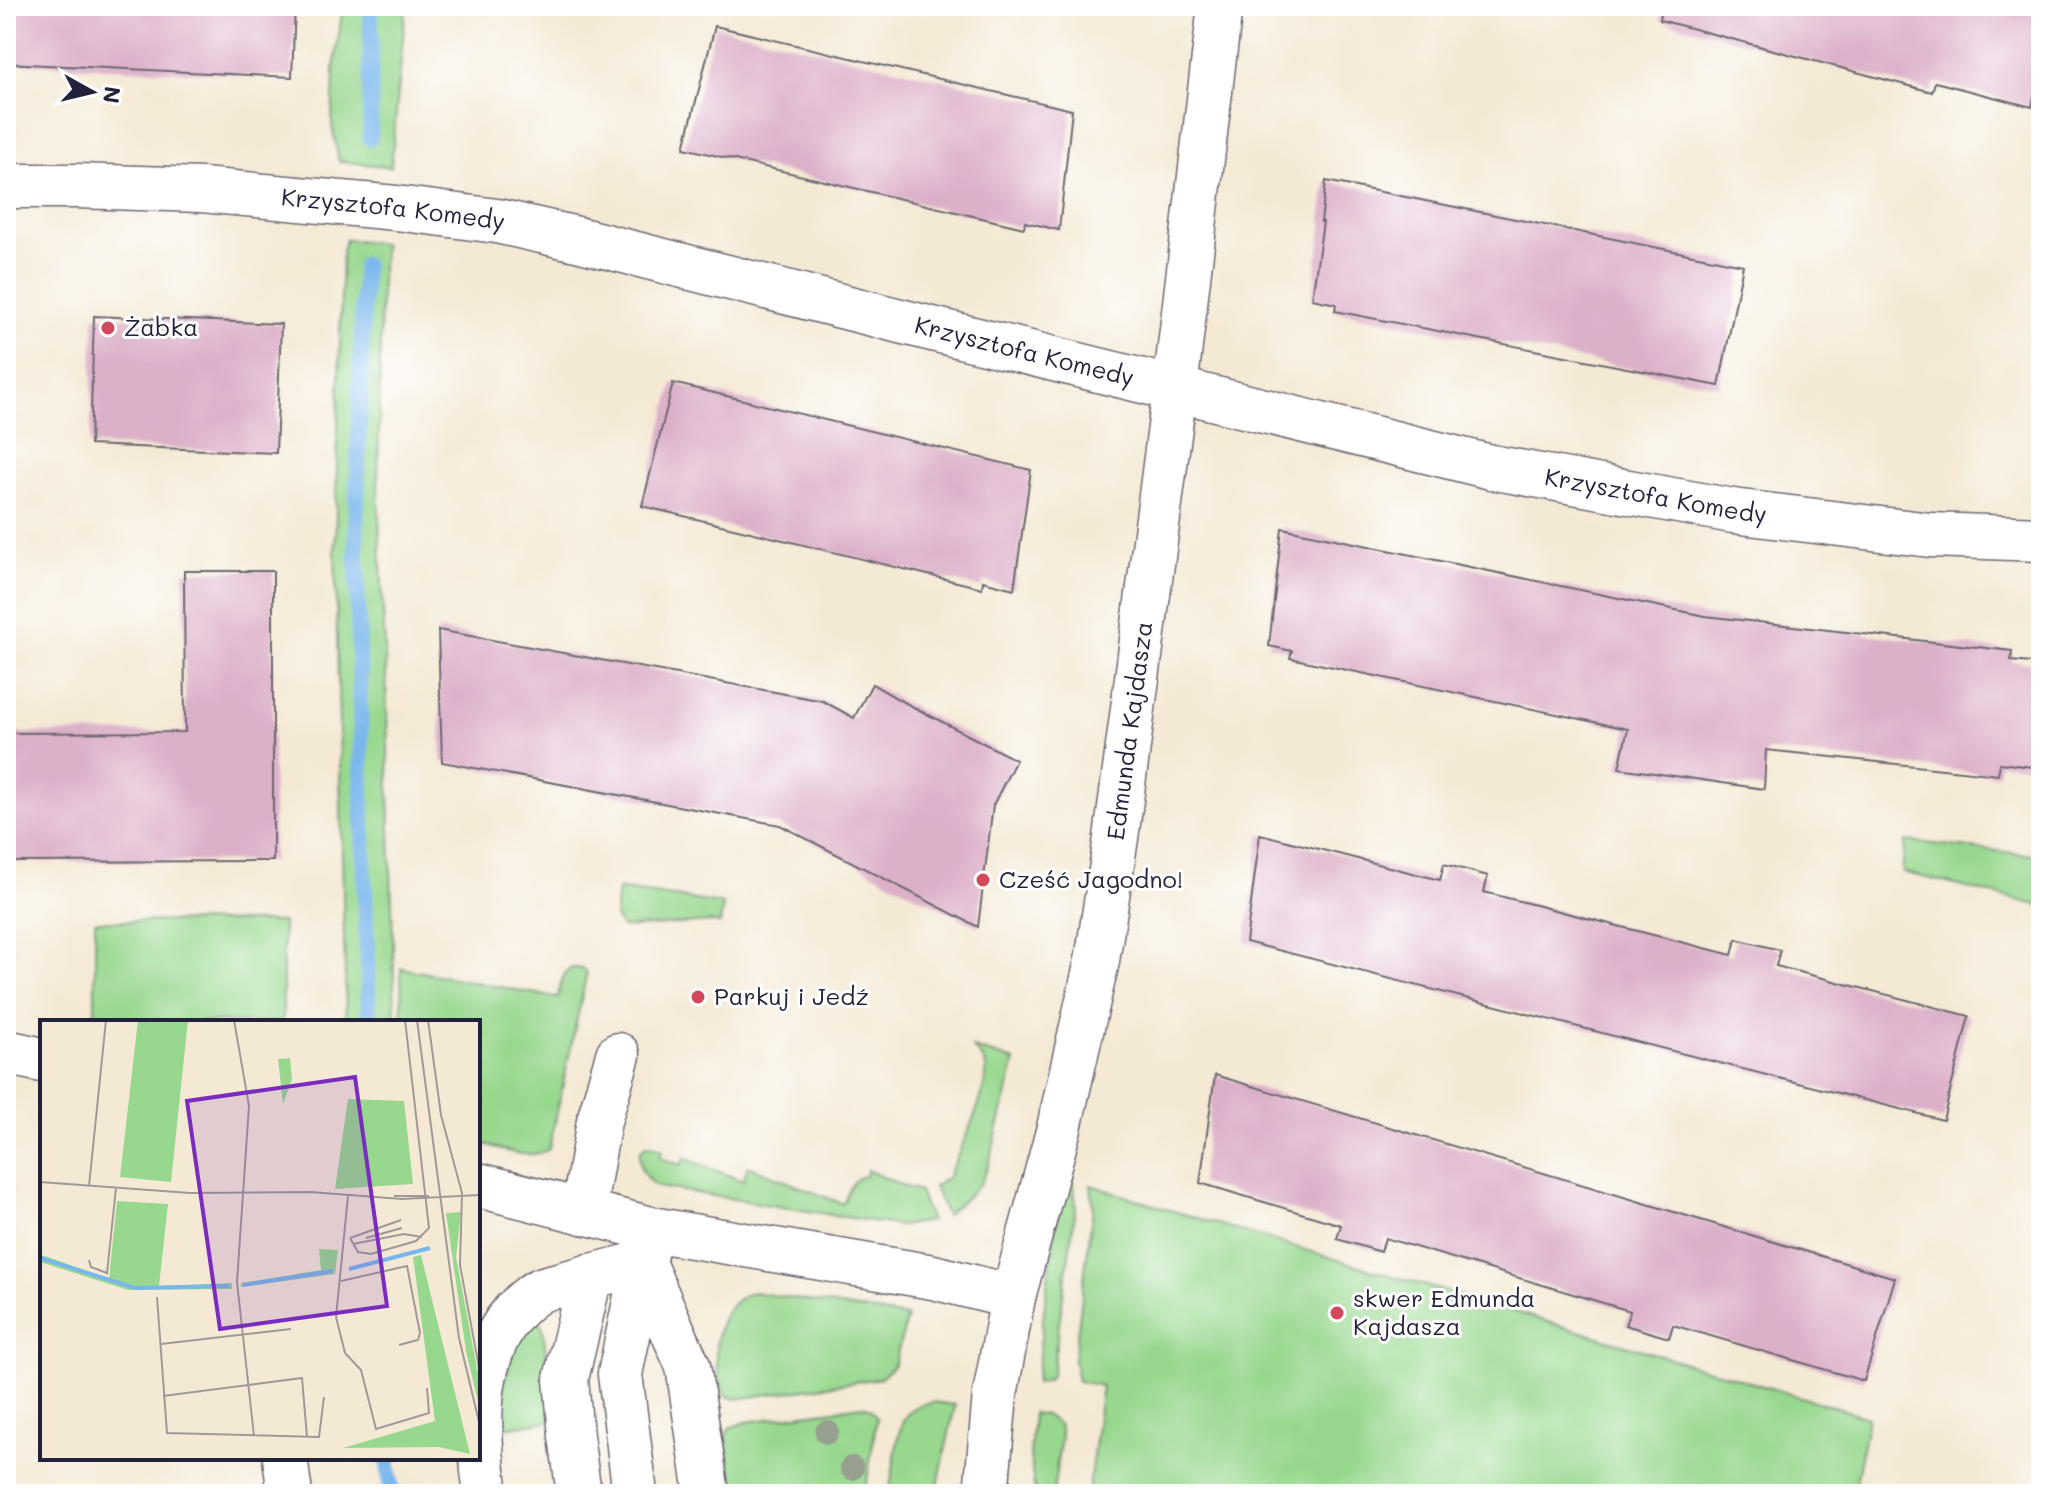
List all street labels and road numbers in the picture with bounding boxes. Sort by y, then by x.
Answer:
street label: Krzysztofa Komedy [280,180,508,236]
street label: Krzysztofa Komedy [912,308,1138,392]
street label: Krzysztofa Komedy [1542,460,1769,529]
street label: Edmunda Kajdasza [1099,619,1158,842]

